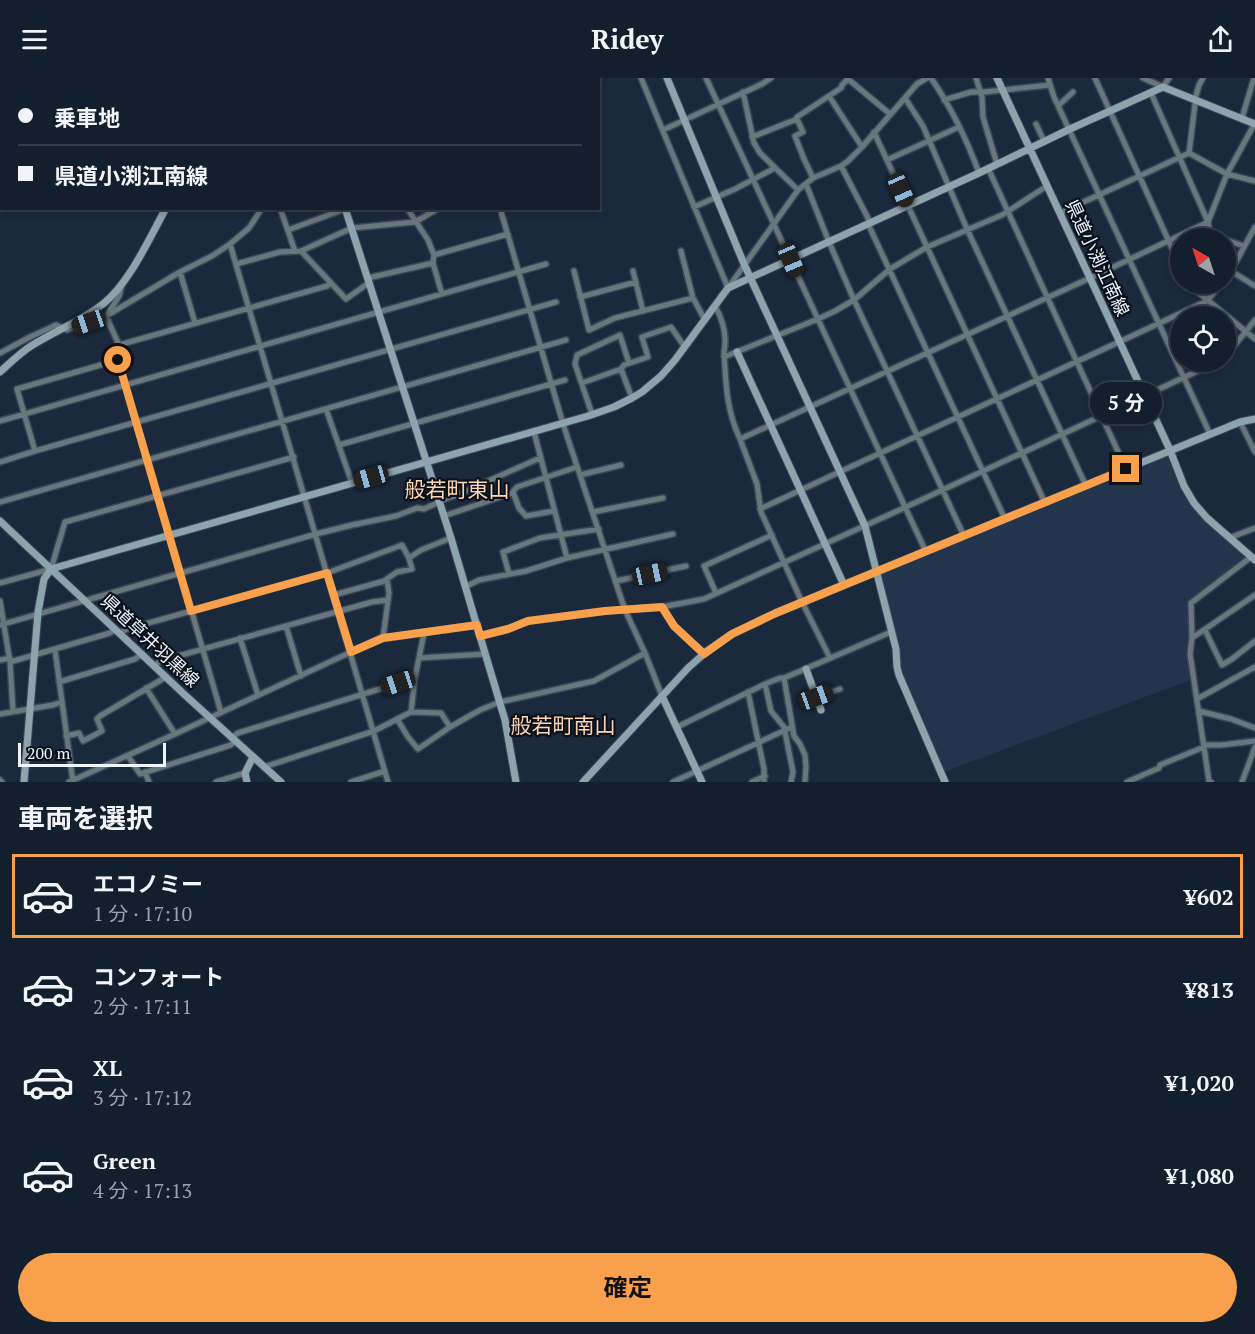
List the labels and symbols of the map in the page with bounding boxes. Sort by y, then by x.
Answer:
car [885,170,917,210]
street label: 県道小渕江南線 [1060,195,1135,320]
north arrow [1170,228,1236,294]
car [776,240,806,280]
car [69,308,109,336]
route start [104,346,131,373]
callout: 5 分 [1090,382,1162,424]
route end [1112,455,1139,482]
car [351,463,391,491]
district label: 般若町東山 [405,475,510,503]
car [631,561,669,587]
street label: 県道草井羽黒線 [96,589,205,692]
car [378,669,418,697]
car [796,682,836,712]
district label: 般若町南山 [511,711,616,739]
scale bar [18,740,166,768]

